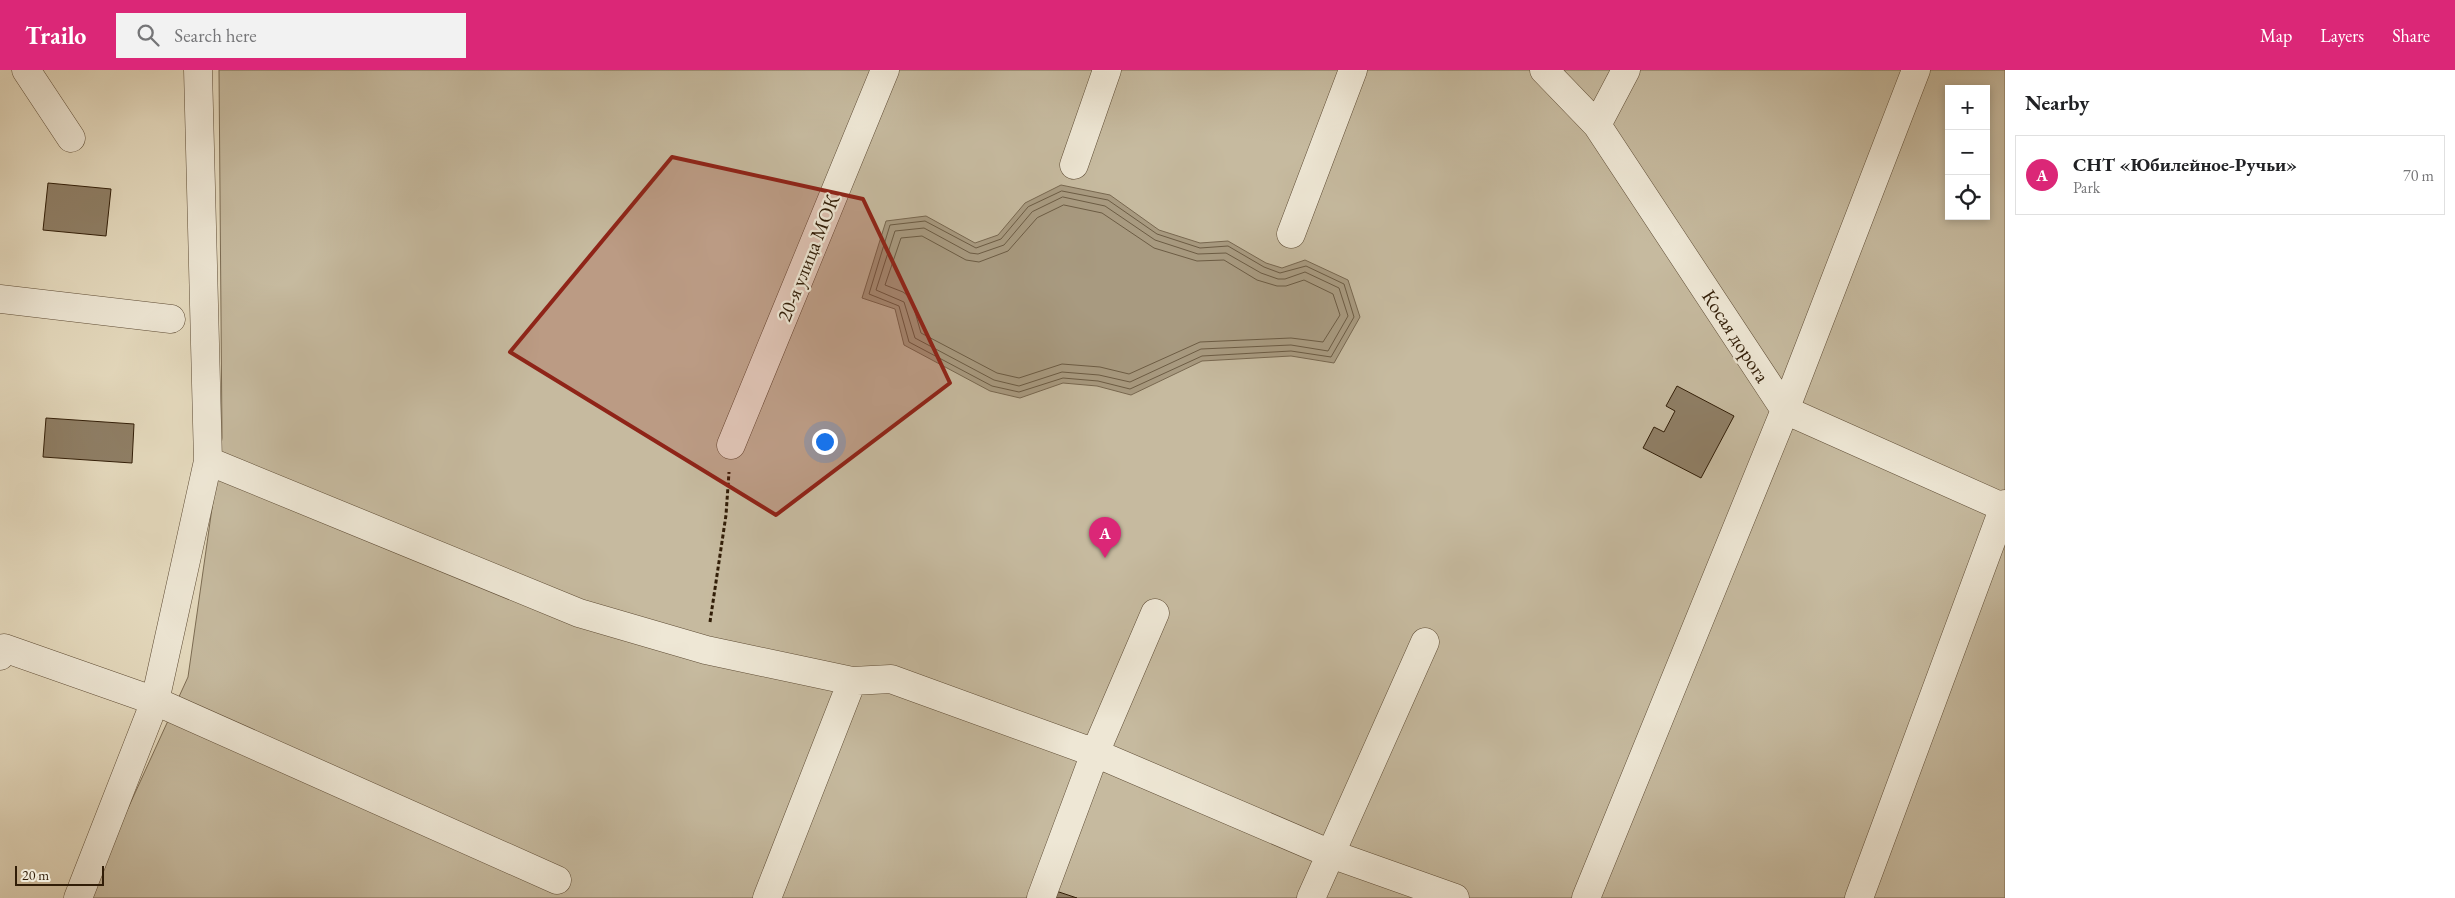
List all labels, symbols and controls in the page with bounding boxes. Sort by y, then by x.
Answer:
search box [116,13,466,58]
text: Trailo [25,20,86,51]
icon: search [134,21,162,49]
text: Search here [174,23,257,48]
text: Map [2260,24,2292,47]
text: Layers [2320,24,2364,47]
text: Share [2392,24,2430,47]
map controls [1945,85,1990,220]
button: + [1945,85,1990,130]
text: Nearby [2025,89,2089,116]
button: − [1945,130,1990,175]
text: СНТ «Юбилейное-Ручьи» [2073,152,2297,177]
text: A [2036,165,2048,186]
text: 70 m [2403,165,2434,186]
button: locate [1945,175,1990,220]
text: Park [2073,177,2100,198]
street label: 20-я улица МОК [771,190,846,325]
street label: Косая дорога [1696,285,1776,387]
your location [812,429,838,455]
pin: A [1089,517,1121,558]
scale bar [15,863,104,886]
text: 20 m [22,866,49,884]

